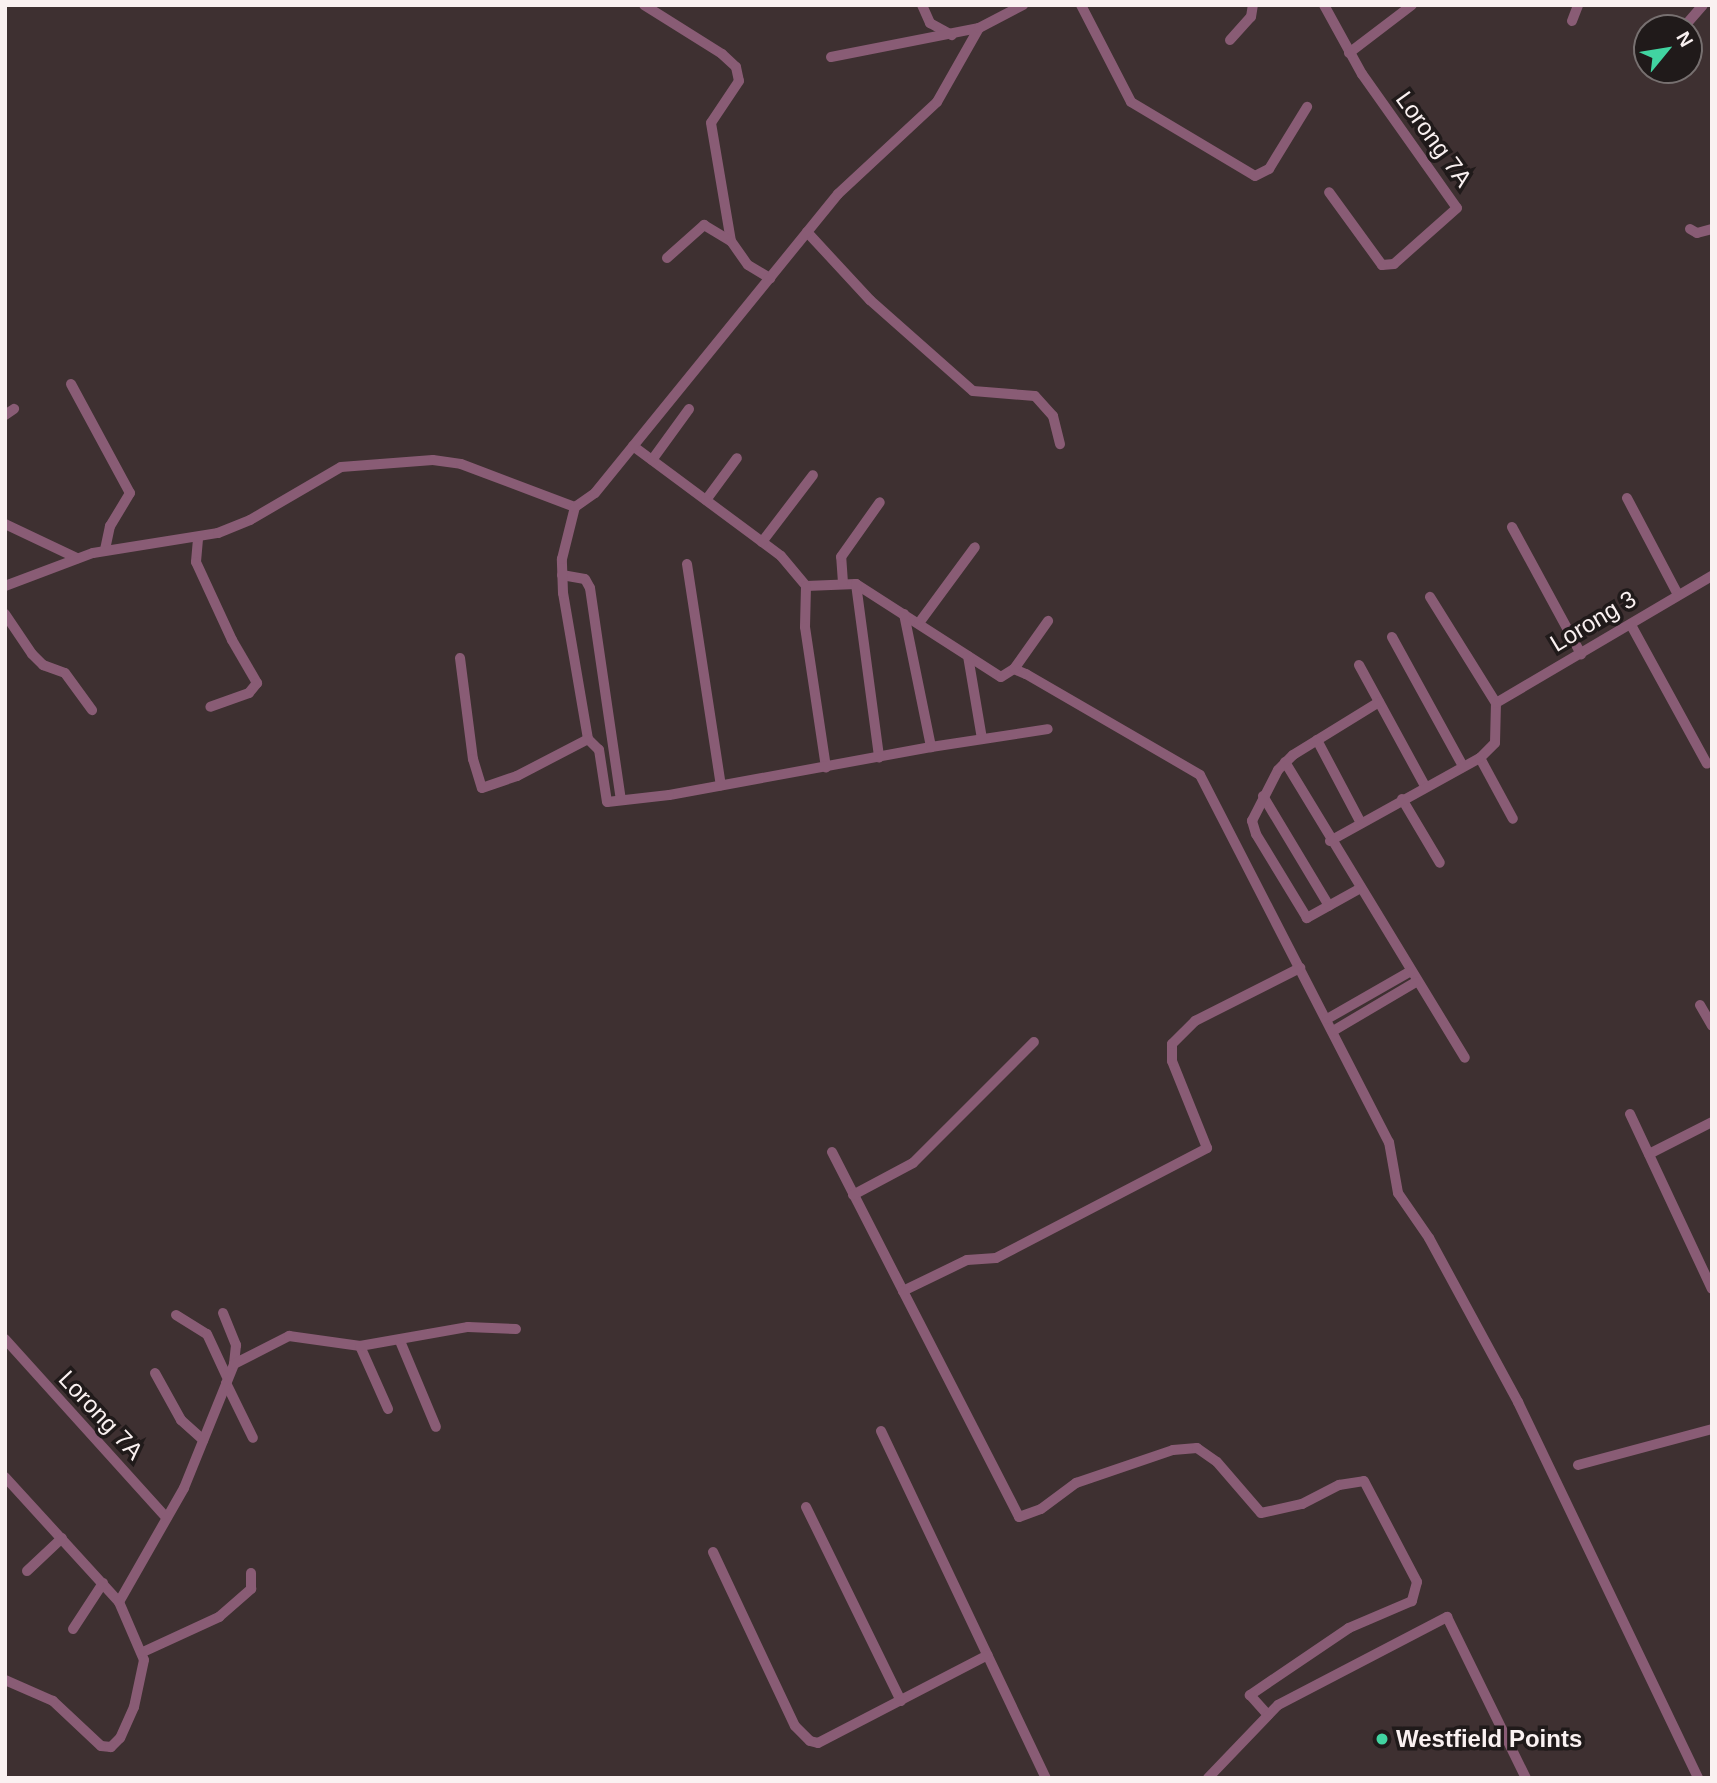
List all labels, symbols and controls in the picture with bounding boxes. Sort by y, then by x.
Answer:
north arrow [1633,14,1703,84]
text: N [1672,28,1697,50]
street label: Lorong 7A [1390,86,1478,192]
street label: Lorong 3 [1545,584,1641,658]
street label: Lorong 7A [53,1365,149,1465]
place label: Westfield Points [1396,1725,1582,1753]
marker: Westfield Points [1374,1731,1390,1747]

